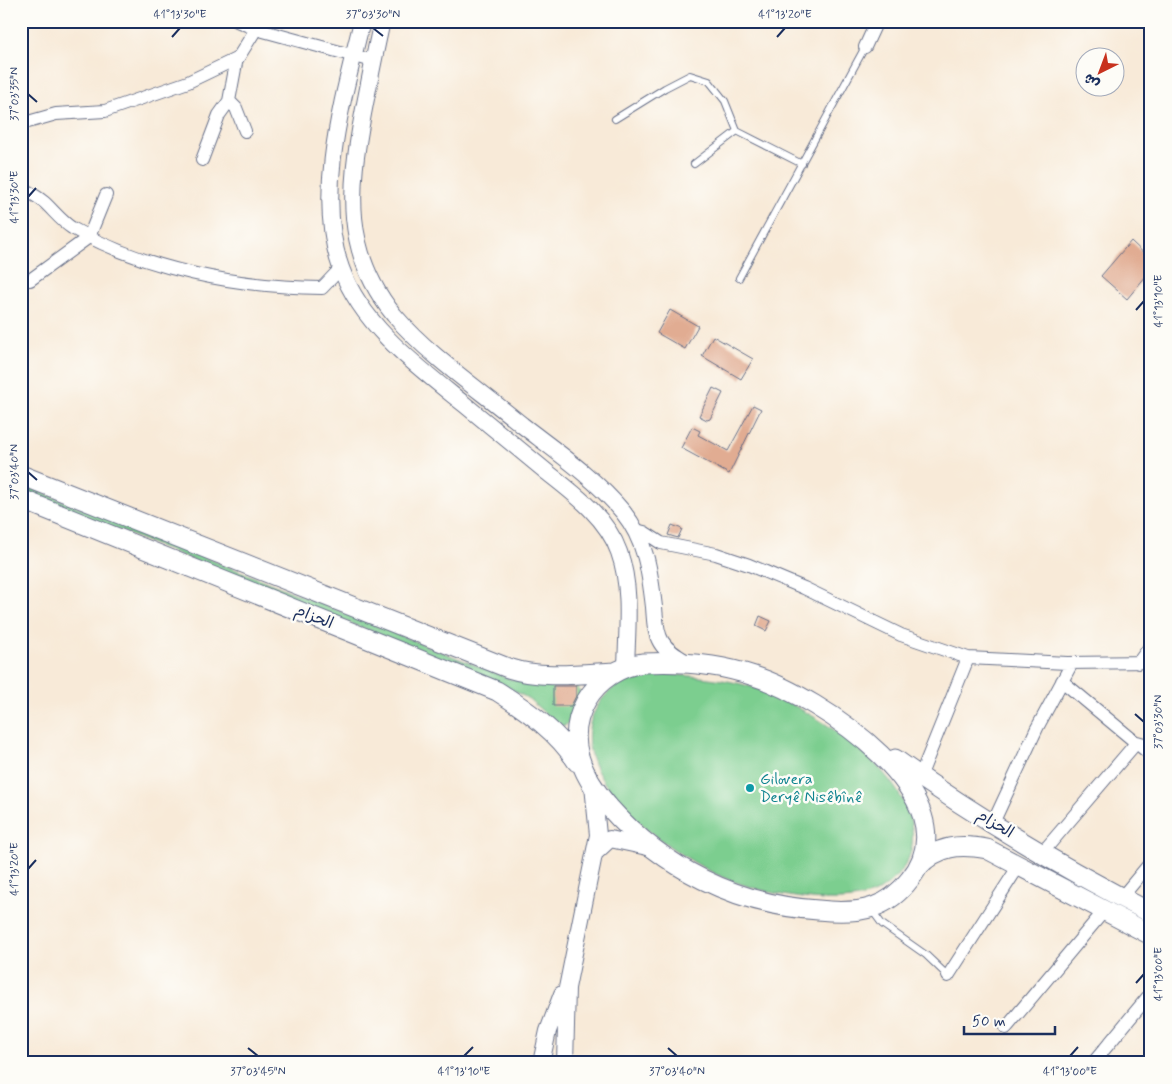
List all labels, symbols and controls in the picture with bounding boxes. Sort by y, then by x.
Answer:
text: 41°13'30"E [154,7,206,23]
text: 37°03'30"N [346,7,400,23]
text: 41°13'20"E [758,7,812,23]
north arrow [1074,48,1124,98]
text: 37°03'35"N [7,67,23,121]
text: ش [1080,69,1104,93]
text: 41°13'30"E [7,171,23,223]
text: 41°13'10"E [1151,275,1167,327]
text: 37°03'40"N [7,444,23,500]
street label: الحزام [291,600,337,635]
text: 37°03'30"N [1151,695,1167,749]
place label: Gilovera Deryê Nisêbînê [760,769,862,808]
marker: Gilovera Deryê Nisêbînê [744,782,756,794]
street label: الحزام [972,805,1018,844]
text: 41°13'20"E [7,842,23,896]
text: 41°13'00"E [1151,947,1167,1001]
scale bar [964,1004,1056,1036]
text: 50 m [972,1012,1006,1032]
text: 37°03'45"N [230,1064,286,1080]
text: 41°13'10"E [438,1064,490,1080]
text: 37°03'40"N [649,1064,705,1080]
text: 41°13'00"E [1043,1064,1097,1080]

